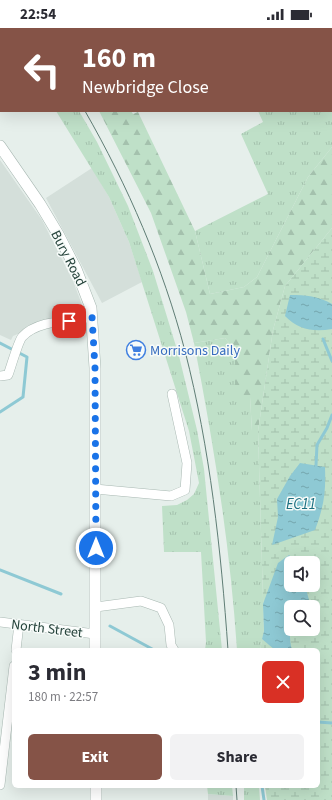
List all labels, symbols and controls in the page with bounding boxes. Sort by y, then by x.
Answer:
text: 22:54 [20,4,56,25]
text: 160 m [82,38,156,78]
icon: left [16,44,68,96]
text: Newbridge Close [82,75,209,100]
street label: Bury Road [45,227,91,290]
pin [52,304,86,338]
icon: arrive [58,310,80,332]
supermarket icon: Morrisons Daily [125,339,147,361]
place label: Morrisons Daily [150,341,240,361]
water label: EC11 [286,494,316,515]
position arrow [75,527,117,569]
map controls [284,556,320,636]
button: sound [284,556,320,592]
button: search [284,600,320,636]
street label: North Street [10,615,84,643]
text: 3 min [28,655,86,690]
button: close [262,661,304,703]
text: 180 m · 22:57 [28,688,98,706]
button: Exit [28,734,162,780]
button: Share [170,734,304,780]

